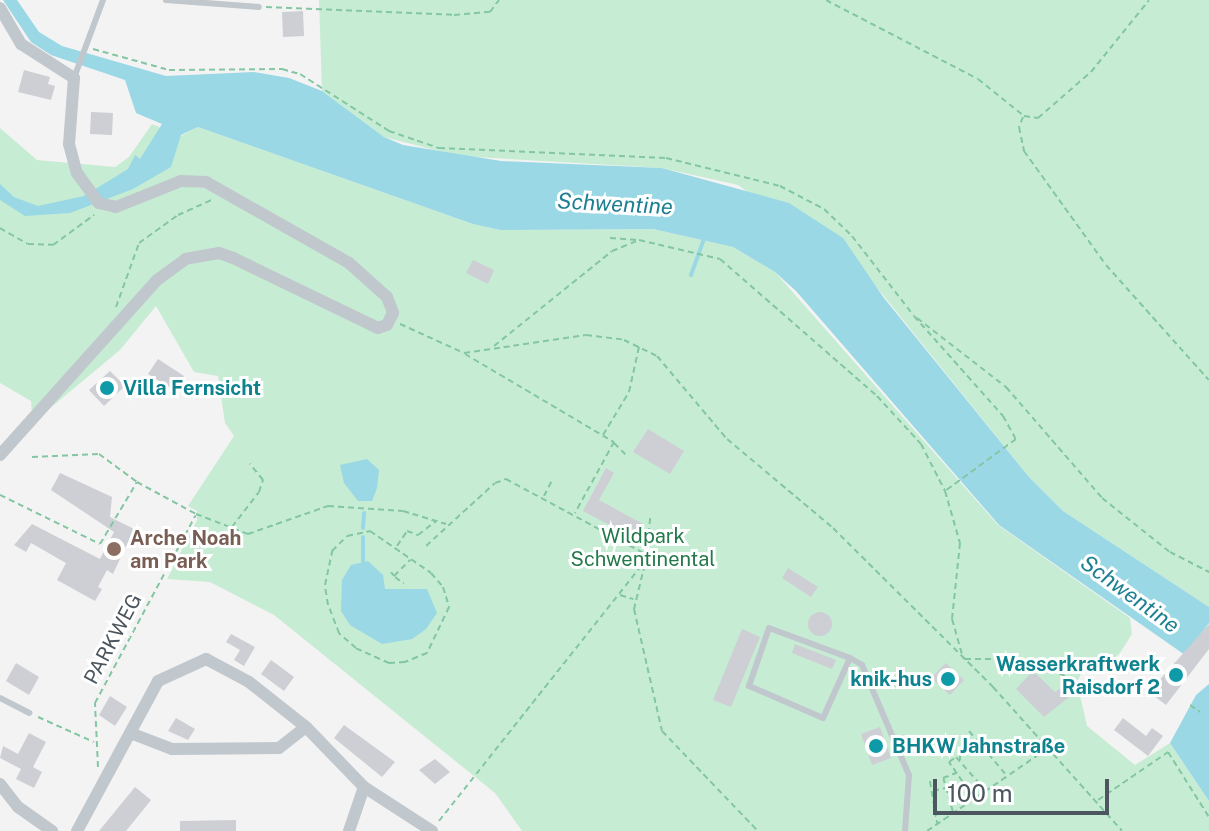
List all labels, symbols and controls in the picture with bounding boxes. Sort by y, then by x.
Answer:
water label: Schwentine [557,188,673,220]
place label: Villa Fernsicht [123,376,261,400]
marker: Villa Fernsicht [98,379,116,397]
park label: Wildpark Schwentinental [571,524,715,571]
place label: Arche Noah am Park [130,526,242,573]
marker: Arche Noah am Park [105,540,123,558]
water label: Schwentine [1075,549,1185,639]
street label: PARKWEG [79,590,147,688]
place label: Wasserkraftwerk Raisdorf 2 [996,652,1160,699]
marker: Wasserkraftwerk Raisdorf 2 [1167,666,1185,684]
place label: knik-hus [850,667,932,691]
marker: knik-hus [939,670,957,688]
place label: BHKW Jahnstraße [892,734,1065,758]
marker: BHKW Jahnstraße [867,737,885,755]
scale bar [937,763,1113,813]
text: 100 m [947,779,1013,807]

